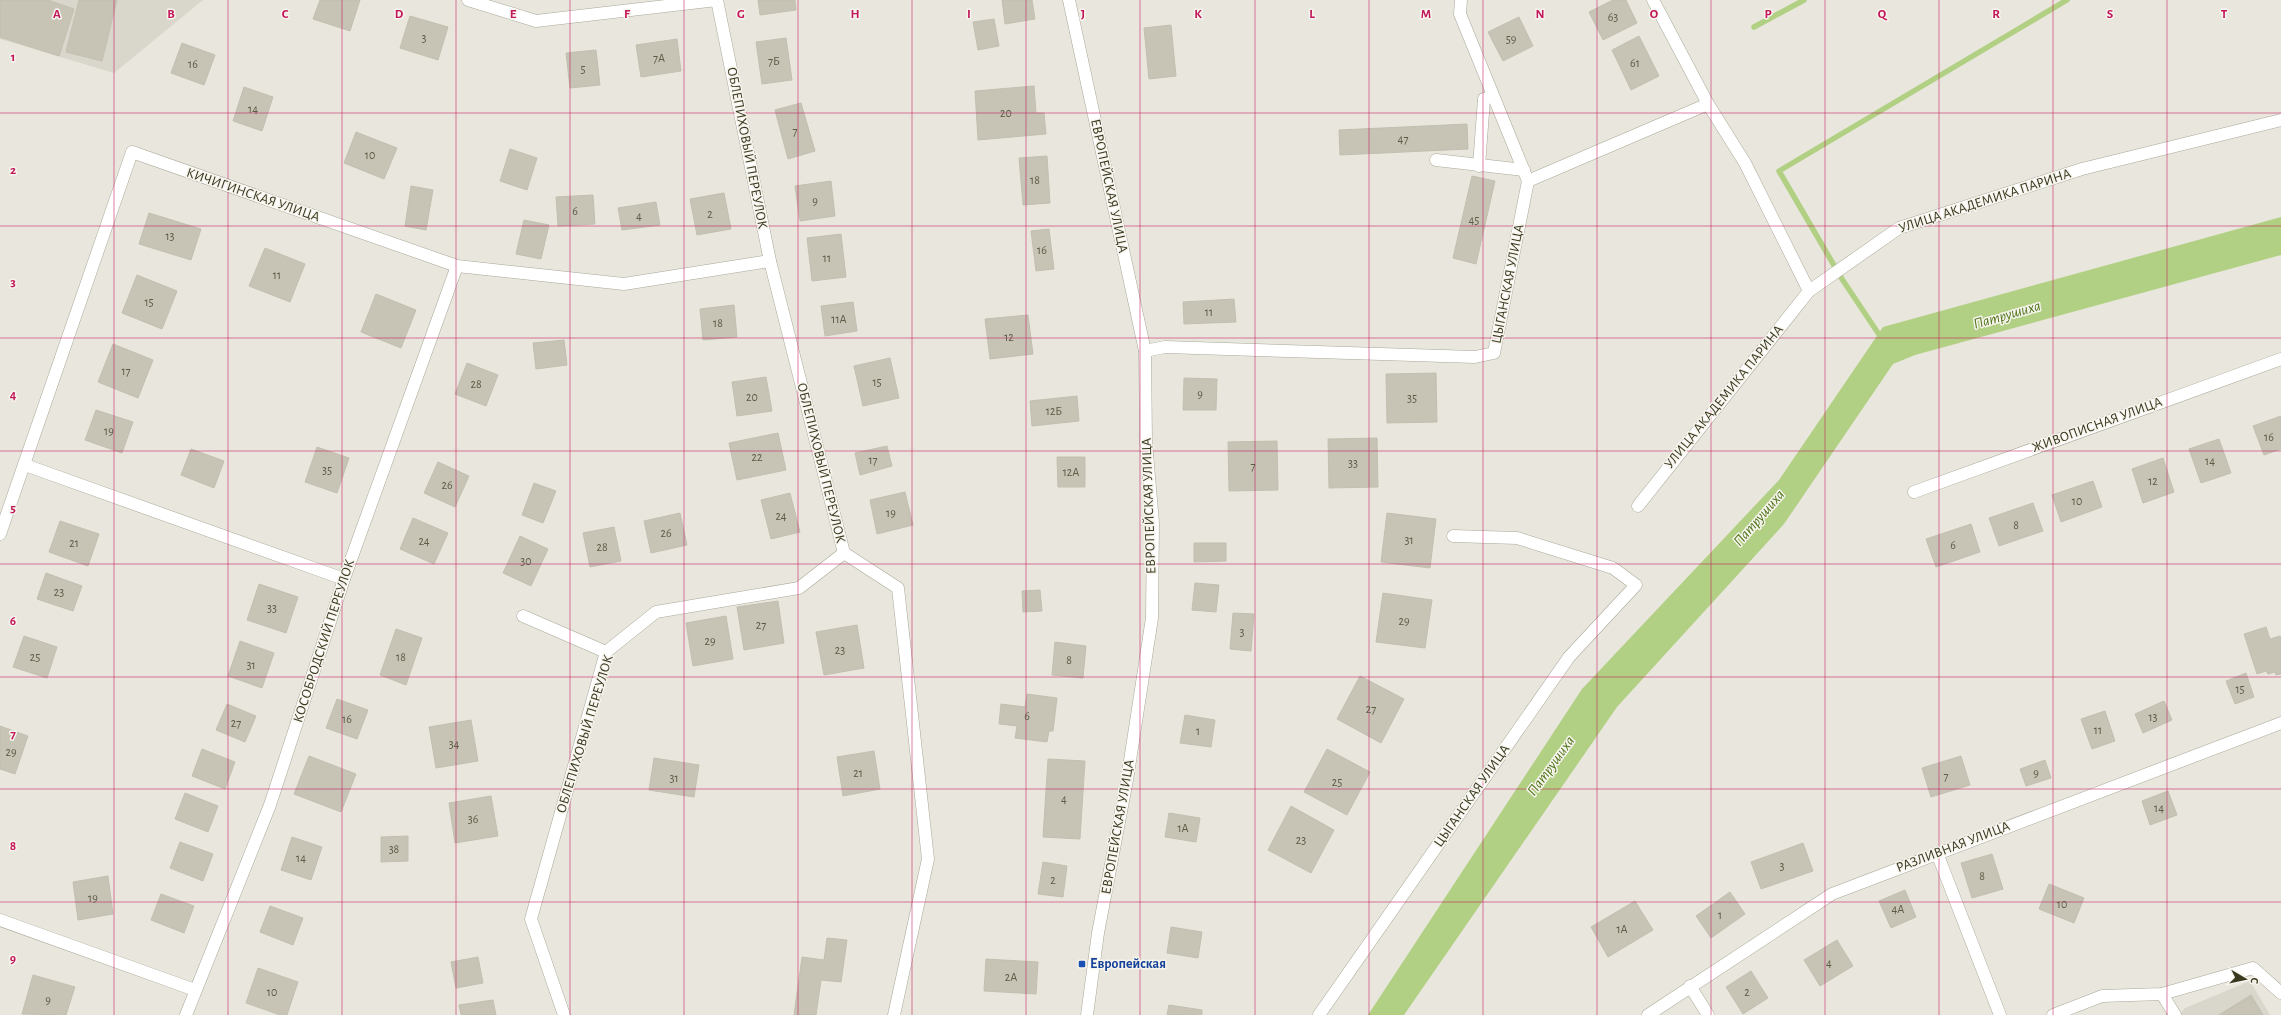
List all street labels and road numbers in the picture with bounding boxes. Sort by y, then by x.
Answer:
street label: ОБЛЕПИХОВЫЙ ПЕРЕУЛОК [724,66,771,230]
street label: ЕВРОПЕЙСКАЯ УЛИЦА [1088,118,1131,254]
street label: КИЧИГИНСКАЯ УЛИЦА [184,166,322,224]
street label: УЛИЦА АКАДЕМИКА ПАРИНА [1897,167,2073,235]
street label: ЦЫГАНСКАЯ УЛИЦА [1490,223,1526,345]
street label: УЛИЦА АКАДЕМИКА ПАРИНА [1662,323,1786,471]
street label: ОБЛЕПИХОВЫЙ ПЕРЕУЛОК [794,381,849,545]
street label: ЖИВОПИСНАЯ УЛИЦА [2030,395,2164,455]
street label: ЕВРОПЕЙСКАЯ УЛИЦА [1139,438,1158,574]
street label: КОСОБРОДСКИЙ ПЕРЕУЛОК [290,557,357,724]
street label: ОБЛЕПИХОВЫЙ ПЕРЕУЛОК [553,653,616,815]
street label: ЦЫГАНСКАЯ УЛИЦА [1431,742,1513,850]
street label: ЕВРОПЕЙСКАЯ УЛИЦА [1098,758,1137,895]
street label: РАЗЛИВНАЯ УЛИЦА [1894,819,2012,875]

